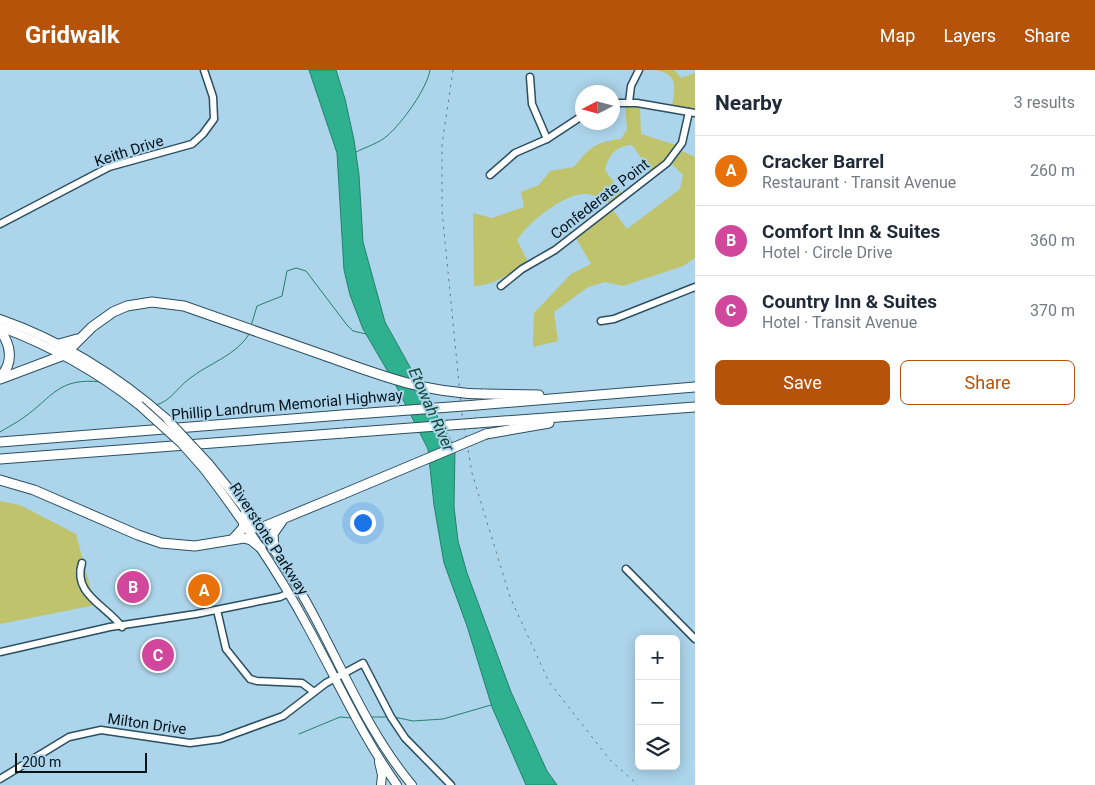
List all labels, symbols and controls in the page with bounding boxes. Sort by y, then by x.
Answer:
text: Gridwalk [25,21,120,49]
text: Map [880,25,915,46]
text: Layers [943,25,996,46]
text: Share [1024,25,1070,46]
north arrow [575,85,620,130]
text: Nearby [715,91,782,115]
text: 3 results [1014,93,1075,112]
street label: Keith Drive [92,131,166,171]
text: Cracker Barrel [762,150,884,173]
street label: Confederate Point [547,155,653,243]
text: A [726,161,736,180]
text: 260 m [1030,161,1075,180]
text: Restaurant · Transit Avenue [762,173,956,192]
text: Comfort Inn & Suites [762,220,940,243]
text: B [726,231,736,250]
text: 360 m [1030,231,1075,250]
text: Hotel · Circle Drive [762,243,893,262]
text: Country Inn & Suites [762,290,937,313]
text: C [726,301,736,320]
text: 370 m [1030,301,1075,320]
text: Hotel · Transit Avenue [762,313,917,332]
button: Save [715,360,890,405]
button: Share [900,360,1075,405]
water label: Etowah River [405,364,459,455]
street label: Phillip Landrum Memorial Highway [171,386,403,424]
street label: Riverstone Parkway [226,479,312,599]
your location [350,510,376,536]
pin: B [117,568,149,606]
pin: A [188,571,220,609]
map controls [635,635,680,770]
button: + [635,635,680,680]
pin: C [142,636,174,674]
button: − [635,680,680,725]
street label: Milton Drive [106,710,188,738]
button: layers [635,725,680,770]
scale bar [15,750,148,773]
text: 200 m [22,754,61,770]

